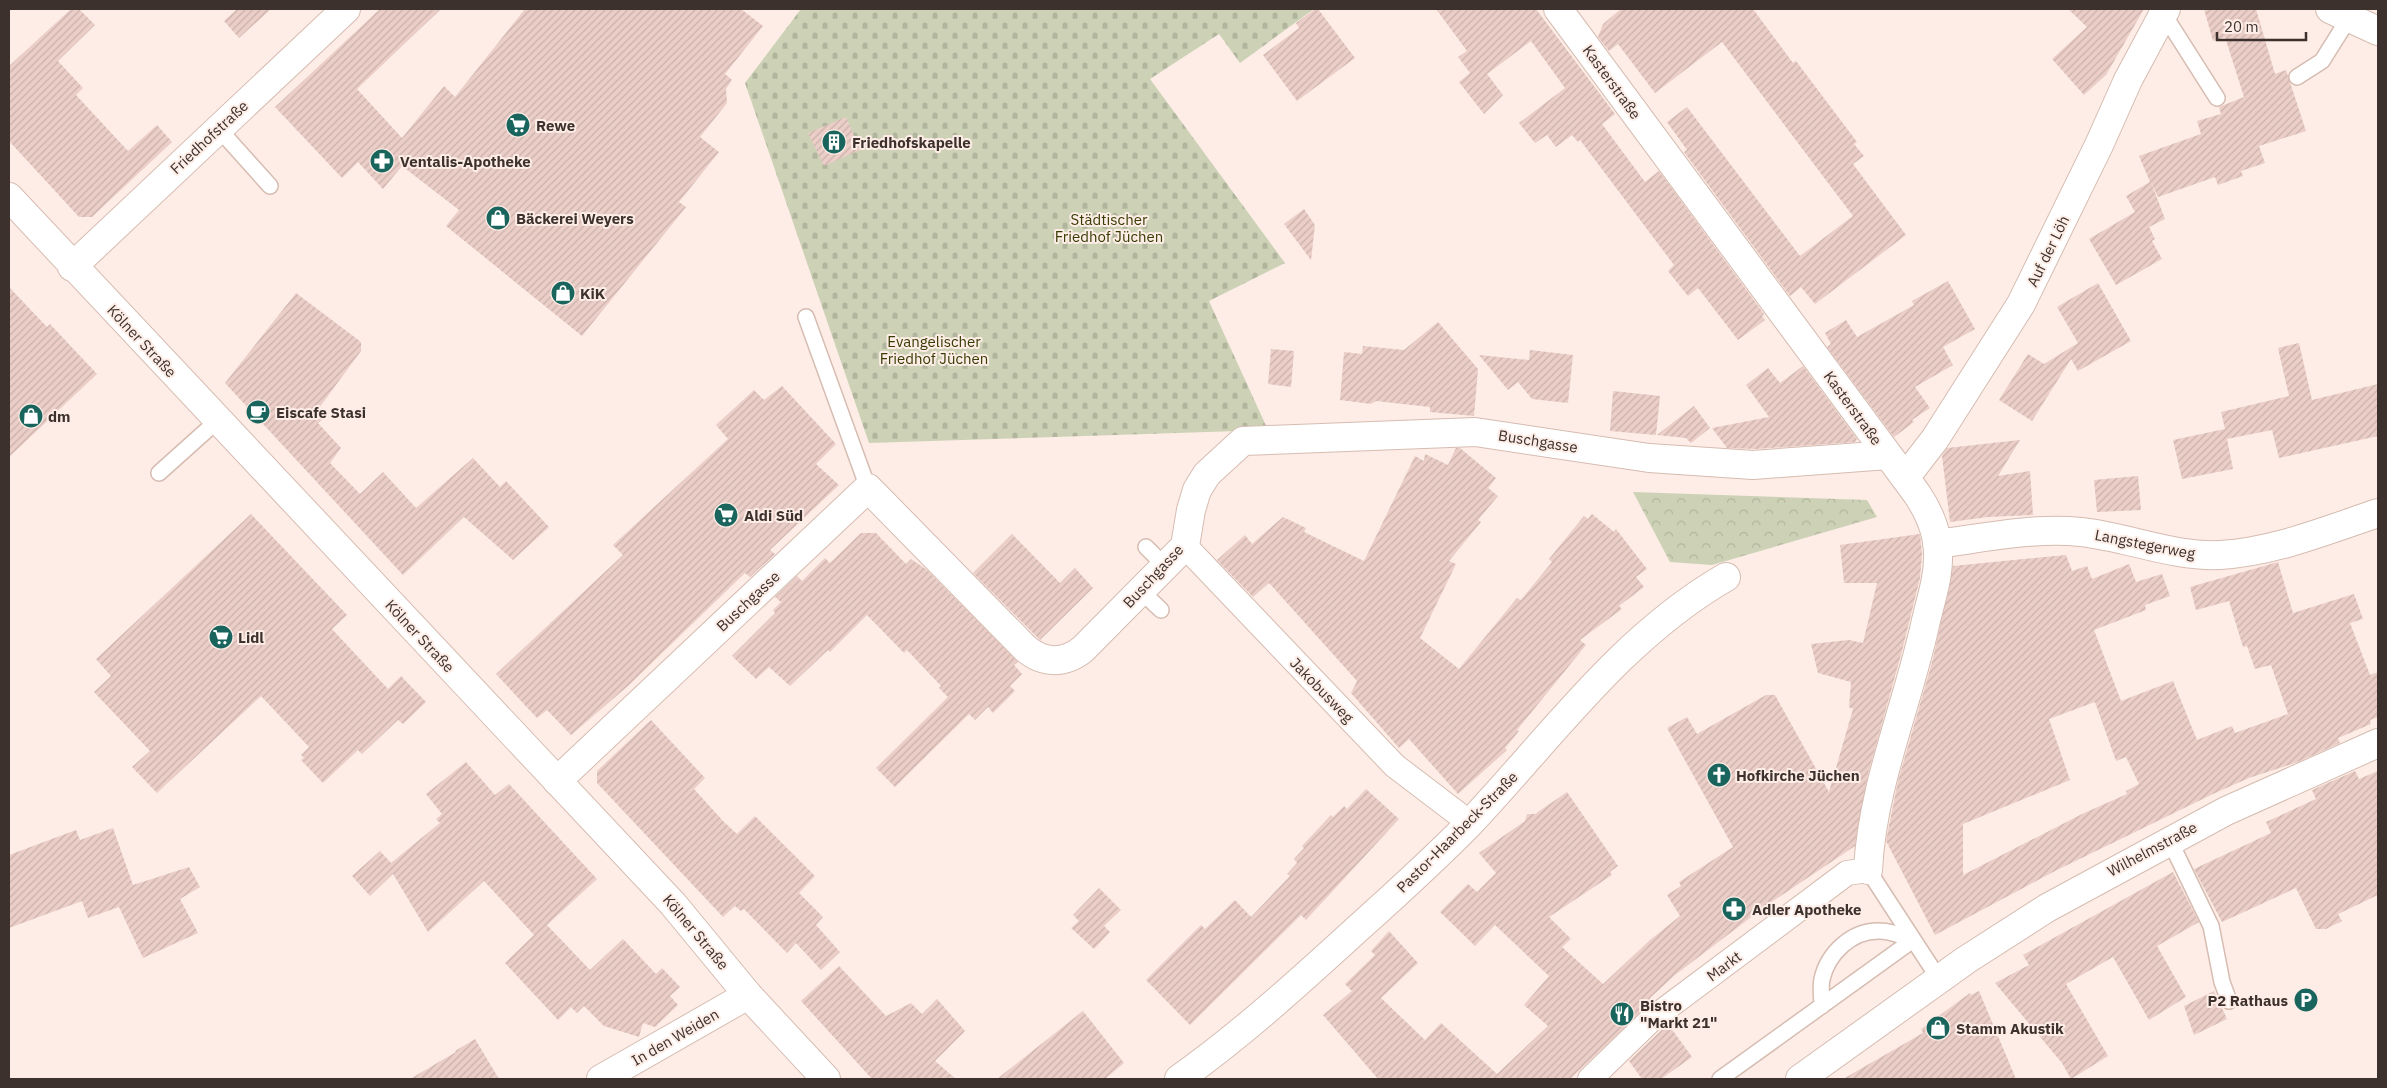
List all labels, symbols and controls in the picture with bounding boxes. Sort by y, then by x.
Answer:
scale bar [2217,10,2306,42]
text: 20 m [2224,17,2259,36]
street label: Kasterstraße [1579,41,1645,123]
street label: Friedhofstraße [166,96,252,178]
supermarket icon: Rewe [505,112,531,138]
place label: Rewe [536,116,575,135]
building icon: Friedhofskapelle [821,129,847,155]
place label: Friedhofskapelle [852,133,971,152]
pharmacy icon: Ventalis-Apotheke [369,148,395,174]
place label: Ventalis-Apotheke [400,152,531,171]
shop icon: Bäckerei Weyers [485,205,511,231]
place label: Bäckerei Weyers [516,209,634,228]
park label: Städtischer Friedhof Jüchen [1055,210,1163,246]
street label: Auf der Löh [2023,212,2073,290]
shop icon: KiK [550,280,576,306]
place label: KiK [580,284,606,303]
street label: Kölner Straße [103,301,181,381]
park label: Evangelischer Friedhof Jüchen [880,332,988,368]
street label: Kasterstraße [1820,367,1886,449]
cafe icon: Eiscafe Stasi [245,399,271,425]
shop icon: dm [18,403,44,429]
place label: Eiscafe Stasi [276,403,366,422]
place label: dm [48,407,71,426]
street label: Buschgasse [1497,425,1579,457]
supermarket icon: Aldi Süd [713,502,739,528]
place label: Aldi Süd [744,506,803,525]
street label: Langstegerweg [2093,525,2197,563]
street label: Buschgasse [1119,540,1187,612]
street label: Buschgasse [712,567,784,635]
street label: Kölner Straße [381,596,459,676]
supermarket icon: Lidl [208,624,234,650]
place label: Lidl [238,628,264,647]
street label: Jakobusweg [1286,653,1358,727]
church icon: Hofkirche Jüchen [1706,762,1732,788]
place label: Hofkirche Jüchen [1736,766,1860,785]
street label: Pastor-Haarbeck-Straße [1392,767,1522,897]
street label: Wilhelmstraße [2104,817,2200,881]
street label: Kölner Straße [659,890,733,974]
pharmacy icon: Adler Apotheke [1721,896,1747,922]
place label: Adler Apotheke [1752,900,1862,919]
street label: Markt [1703,947,1745,985]
parking icon: P2 Rathaus [2293,987,2319,1013]
place label: P2 Rathaus [2207,991,2288,1010]
place label: Bistro "Markt 21" [1640,996,1717,1032]
restaurant icon: Bistro "Markt 21" [1609,1001,1635,1027]
street label: In den Weiden [628,1004,722,1070]
shop icon: Stamm Akustik [1925,1015,1951,1041]
place label: Stamm Akustik [1956,1019,2064,1038]

